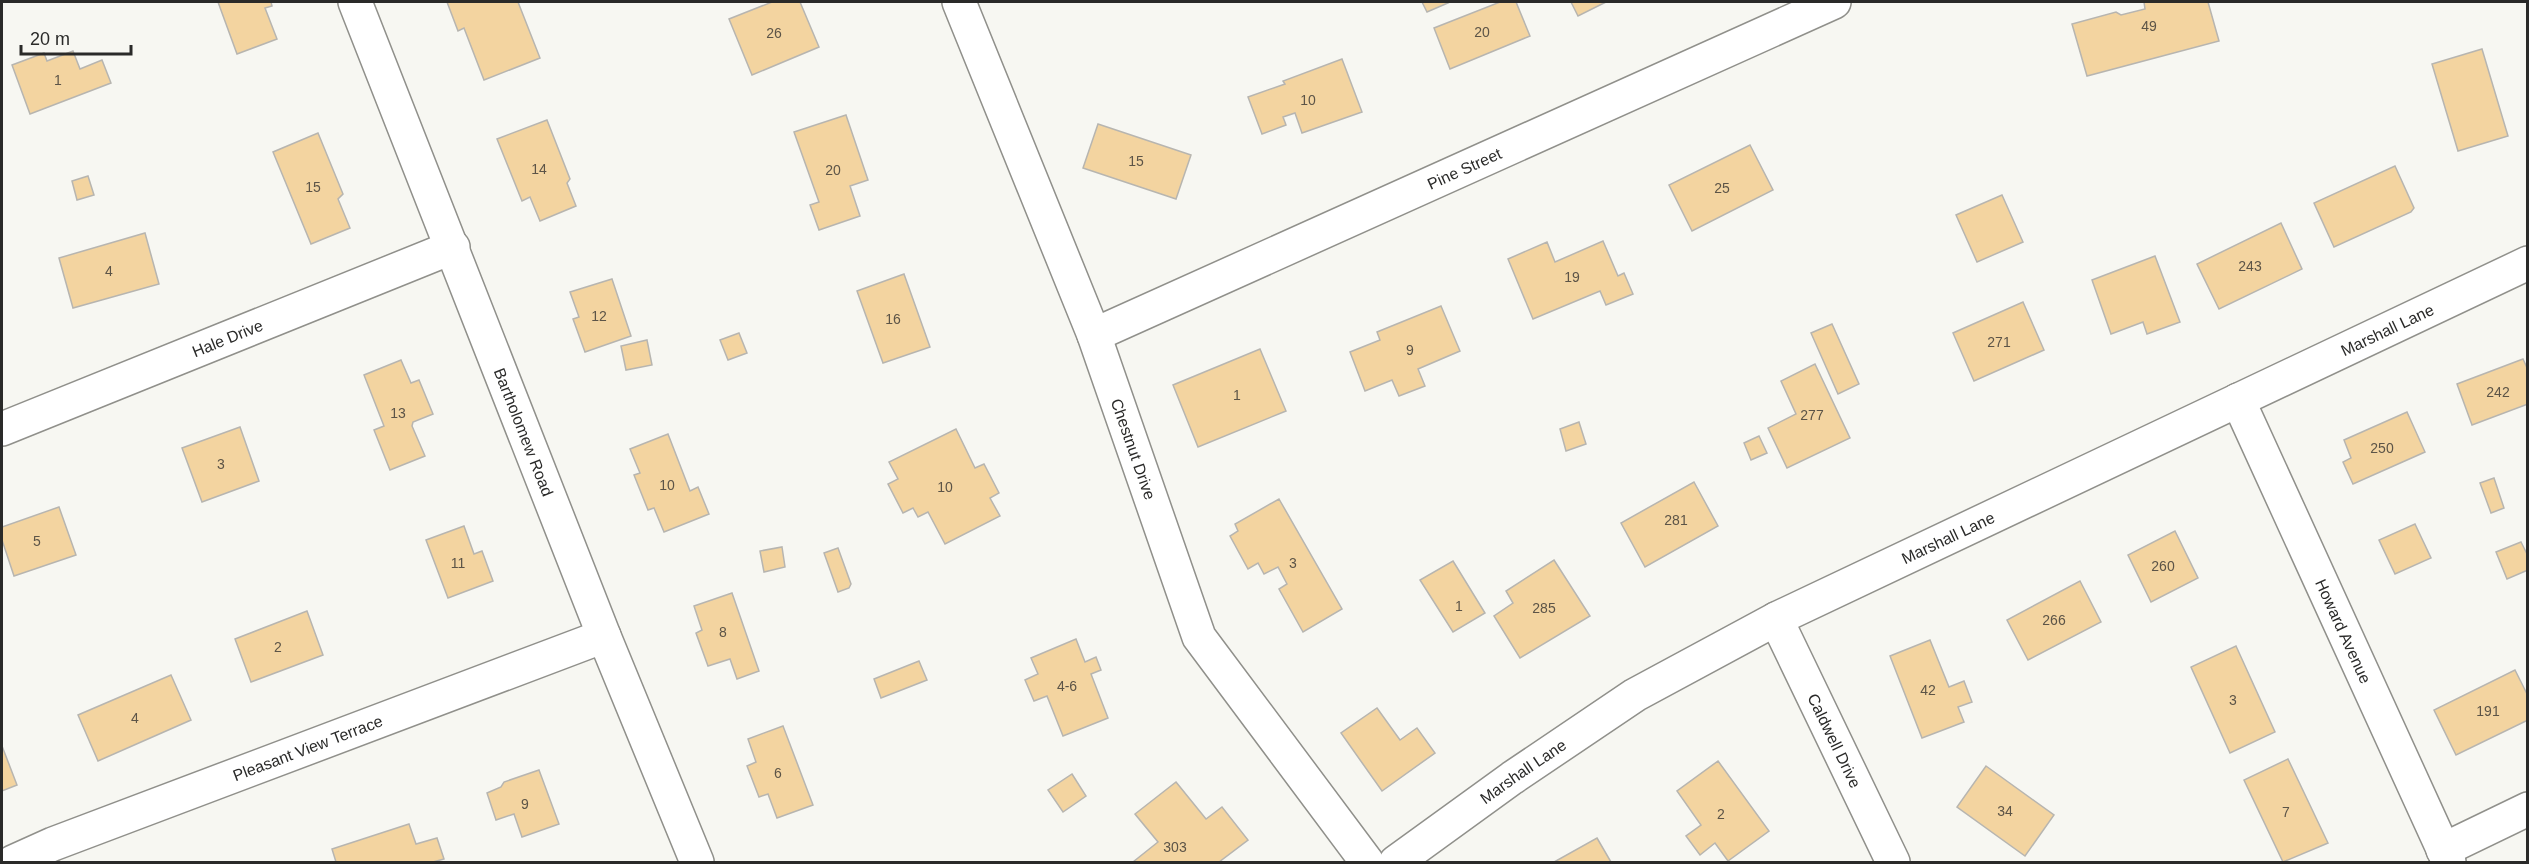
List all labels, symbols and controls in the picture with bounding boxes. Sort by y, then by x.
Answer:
scale bar [21,18,130,56]
house number: 49 [2141,18,2157,34]
house number: 20 [1474,24,1490,40]
house number: 26 [766,25,782,41]
text: 20 m [30,29,70,49]
house number: 1 [54,72,62,88]
house number: 10 [1300,92,1316,108]
street label: Pine Street [1425,145,1505,193]
house number: 15 [1128,153,1144,169]
house number: 14 [531,161,547,177]
house number: 20 [825,162,841,178]
house number: 15 [305,179,321,195]
house number: 25 [1714,180,1730,196]
house number: 243 [2238,258,2262,274]
house number: 4 [105,263,113,279]
house number: 19 [1564,269,1580,285]
street label: Marshall Lane [2338,301,2437,359]
house number: 12 [591,308,607,324]
house number: 16 [885,311,901,327]
street label: Hale Drive [190,317,265,360]
house number: 271 [1987,334,2011,350]
house number: 9 [1406,342,1414,358]
street label: Bartholomew Road [491,366,556,499]
house number: 242 [2486,384,2510,400]
house number: 1 [1233,387,1241,403]
street label: Chestnut Drive [1108,396,1159,502]
house number: 13 [390,405,406,421]
house number: 277 [1800,407,1824,423]
house number: 250 [2370,440,2394,456]
house number: 3 [217,456,225,472]
house number: 10 [659,477,675,493]
house number: 10 [937,479,953,495]
street label: Marshall Lane [1899,509,1997,567]
house number: 281 [1664,512,1688,528]
house number: 5 [33,533,41,549]
house number: 11 [451,555,465,571]
house number: 3 [1289,555,1297,571]
house number: 260 [2151,558,2175,574]
street label: Howard Avenue [2312,576,2374,686]
house number: 1 [1455,598,1463,614]
house number: 285 [1532,600,1556,616]
house number: 266 [2042,612,2066,628]
house number: 8 [719,624,727,640]
house number: 2 [274,639,282,655]
house number: 4-6 [1057,678,1077,694]
house number: 42 [1920,682,1936,698]
street label: Caldwell Drive [1804,691,1864,791]
house number: 3 [2229,692,2237,708]
house number: 191 [2476,703,2500,719]
house number: 4 [131,710,139,726]
street label: Pleasant View Terrace [231,712,385,784]
street label: Marshall Lane [1477,736,1569,807]
house number: 6 [774,765,782,781]
house number: 9 [521,796,529,812]
house number: 34 [1997,803,2013,819]
house number: 7 [2282,804,2290,820]
house number: 2 [1717,806,1725,822]
house number: 303 [1163,839,1187,855]

